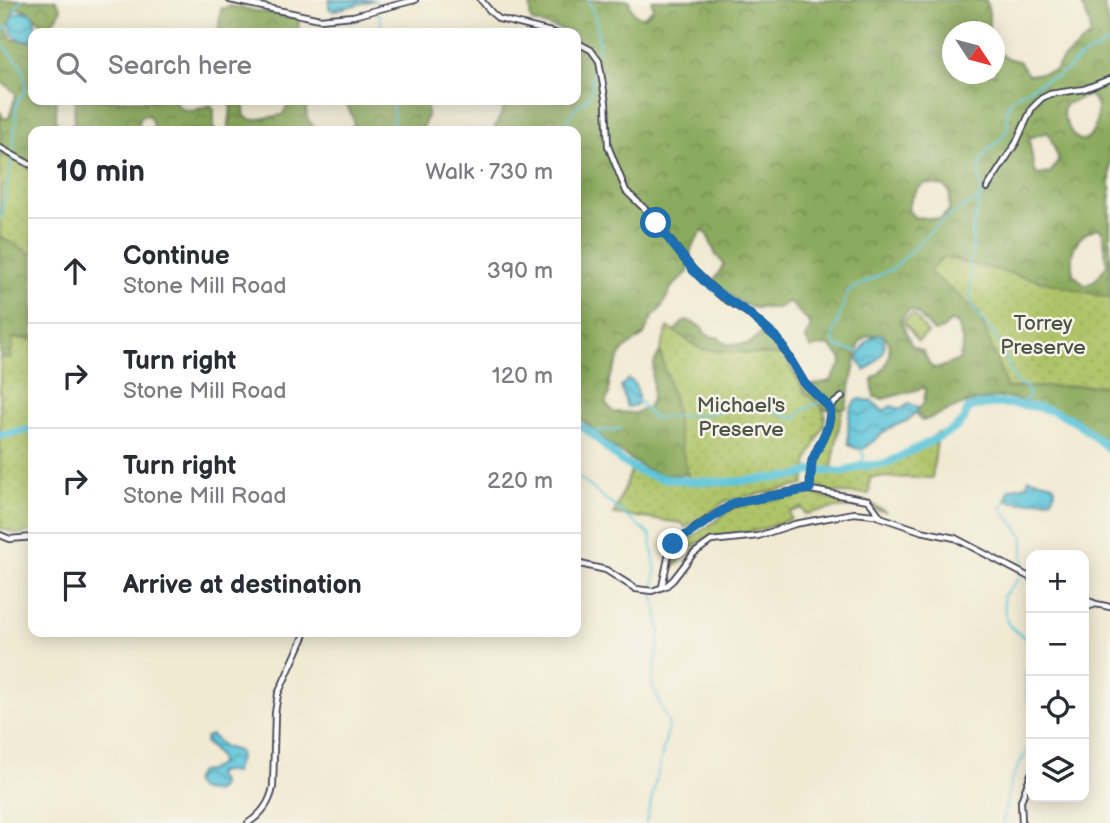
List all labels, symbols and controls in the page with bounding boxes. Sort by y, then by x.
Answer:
north arrow [942,21,1005,84]
search box [28,28,581,105]
icon: search [52,48,90,86]
text: Search here [108,51,252,82]
text: 10 min [56,154,145,190]
text: Walk · 730 m [425,158,553,186]
route start [640,207,671,238]
text: Continue [123,241,230,272]
icon: ahead [56,252,94,290]
text: 390 m [487,257,553,285]
text: Stone Mill Road [123,272,286,300]
park label: Torrey Preserve [1000,311,1086,360]
text: Turn right [123,346,236,377]
icon: right [56,357,94,395]
text: 120 m [492,362,553,390]
text: Stone Mill Road [123,377,286,405]
park label: Michael's Preserve [697,393,785,442]
text: Turn right [123,451,236,482]
icon: right [56,462,94,500]
text: 220 m [487,467,553,495]
text: Stone Mill Road [123,482,286,510]
route end [657,528,688,559]
map controls [1026,550,1089,802]
button: + [1026,550,1089,613]
icon: arrive [56,567,94,605]
text: Arrive at destination [123,570,362,601]
button: − [1026,613,1089,676]
button: locate [1026,676,1089,739]
button: layers [1026,739,1089,802]

